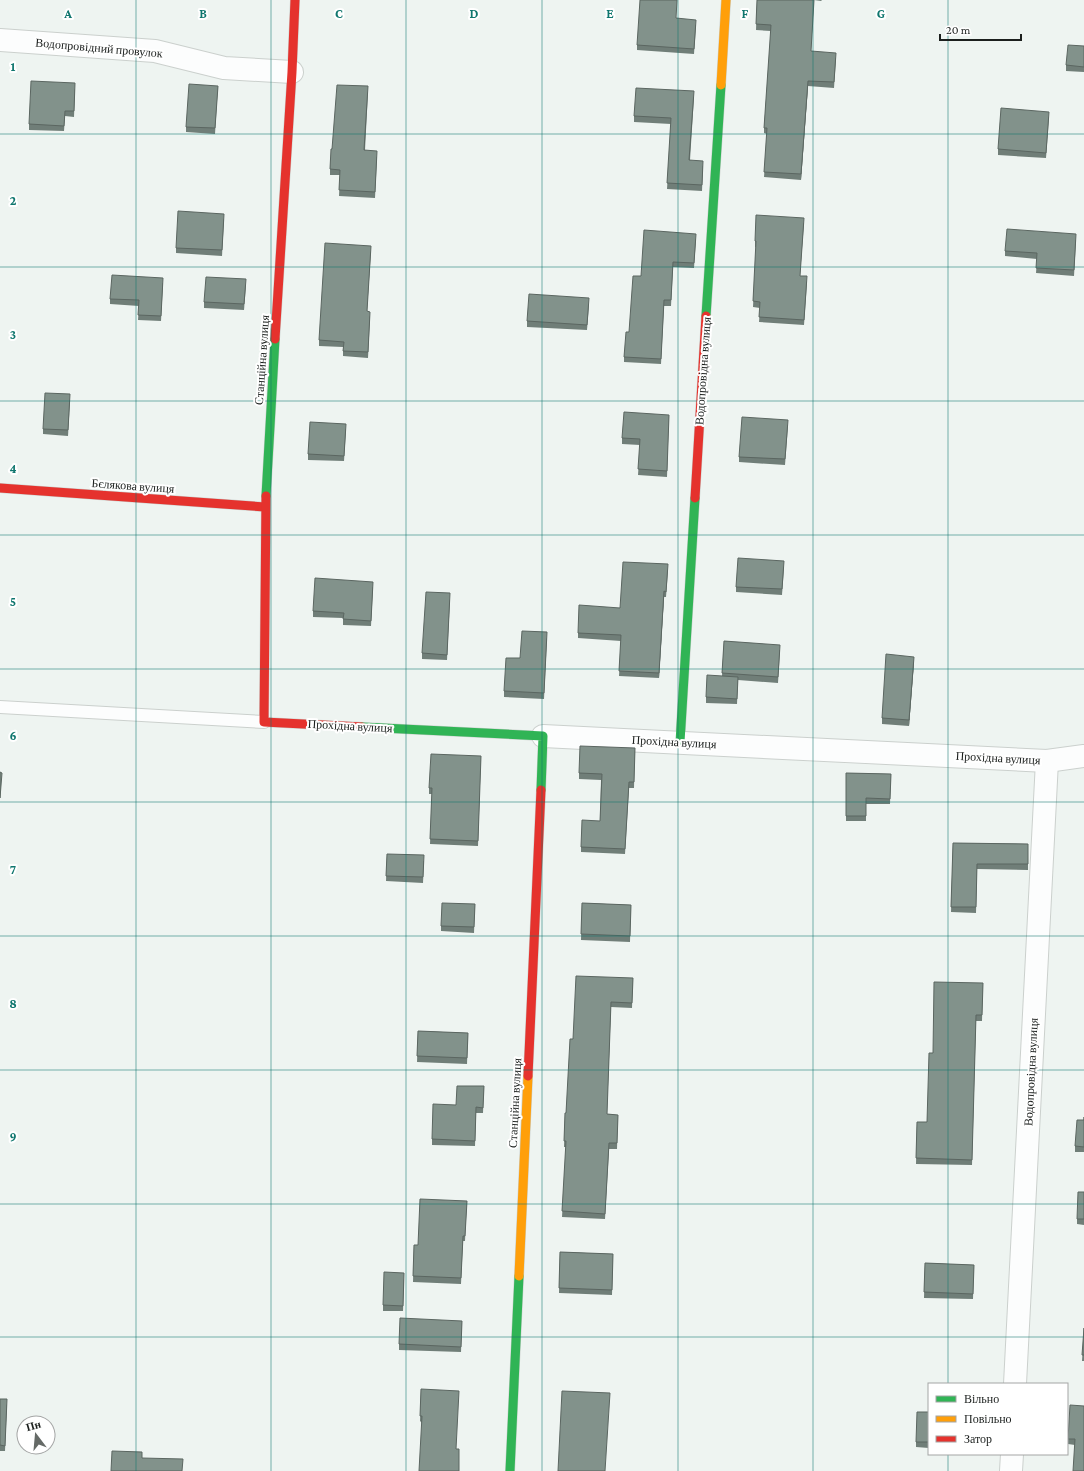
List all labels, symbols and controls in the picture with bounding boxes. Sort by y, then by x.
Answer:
text: A [63,6,72,21]
text: B [199,6,207,21]
text: C [335,6,343,21]
text: D [470,6,479,21]
text: E [606,6,614,21]
text: F [742,6,749,21]
text: G [877,6,885,21]
scale bar [940,16,1021,42]
text: 20 m [946,23,971,37]
street label: Водопровідний провулок [35,35,163,61]
text: 1 [11,59,16,74]
text: 2 [10,193,17,208]
street label: Станційна вулиця [252,314,272,406]
street label: Водопровідна вулиця [692,316,714,426]
text: 3 [10,327,16,342]
text: 4 [9,461,17,476]
street label: Бєлякова вулиця [91,476,175,496]
text: 5 [10,594,16,609]
street label: Прохідна вулиця [307,717,393,735]
text: 6 [9,728,17,743]
street label: Прохідна вулиця [631,733,717,751]
street label: Прохідна вулиця [955,749,1041,767]
text: 7 [10,862,16,877]
text: 8 [9,996,17,1011]
street label: Водопровідна вулиця [1021,1017,1041,1126]
street label: Станційна вулиця [506,1057,524,1148]
text: 9 [9,1129,17,1144]
legend [928,1383,1068,1455]
text: Вільно [964,1392,999,1406]
text: Повільно [964,1412,1012,1426]
north arrow [16,1415,56,1455]
text: Пн [24,1417,43,1433]
text: Затор [964,1432,992,1446]

